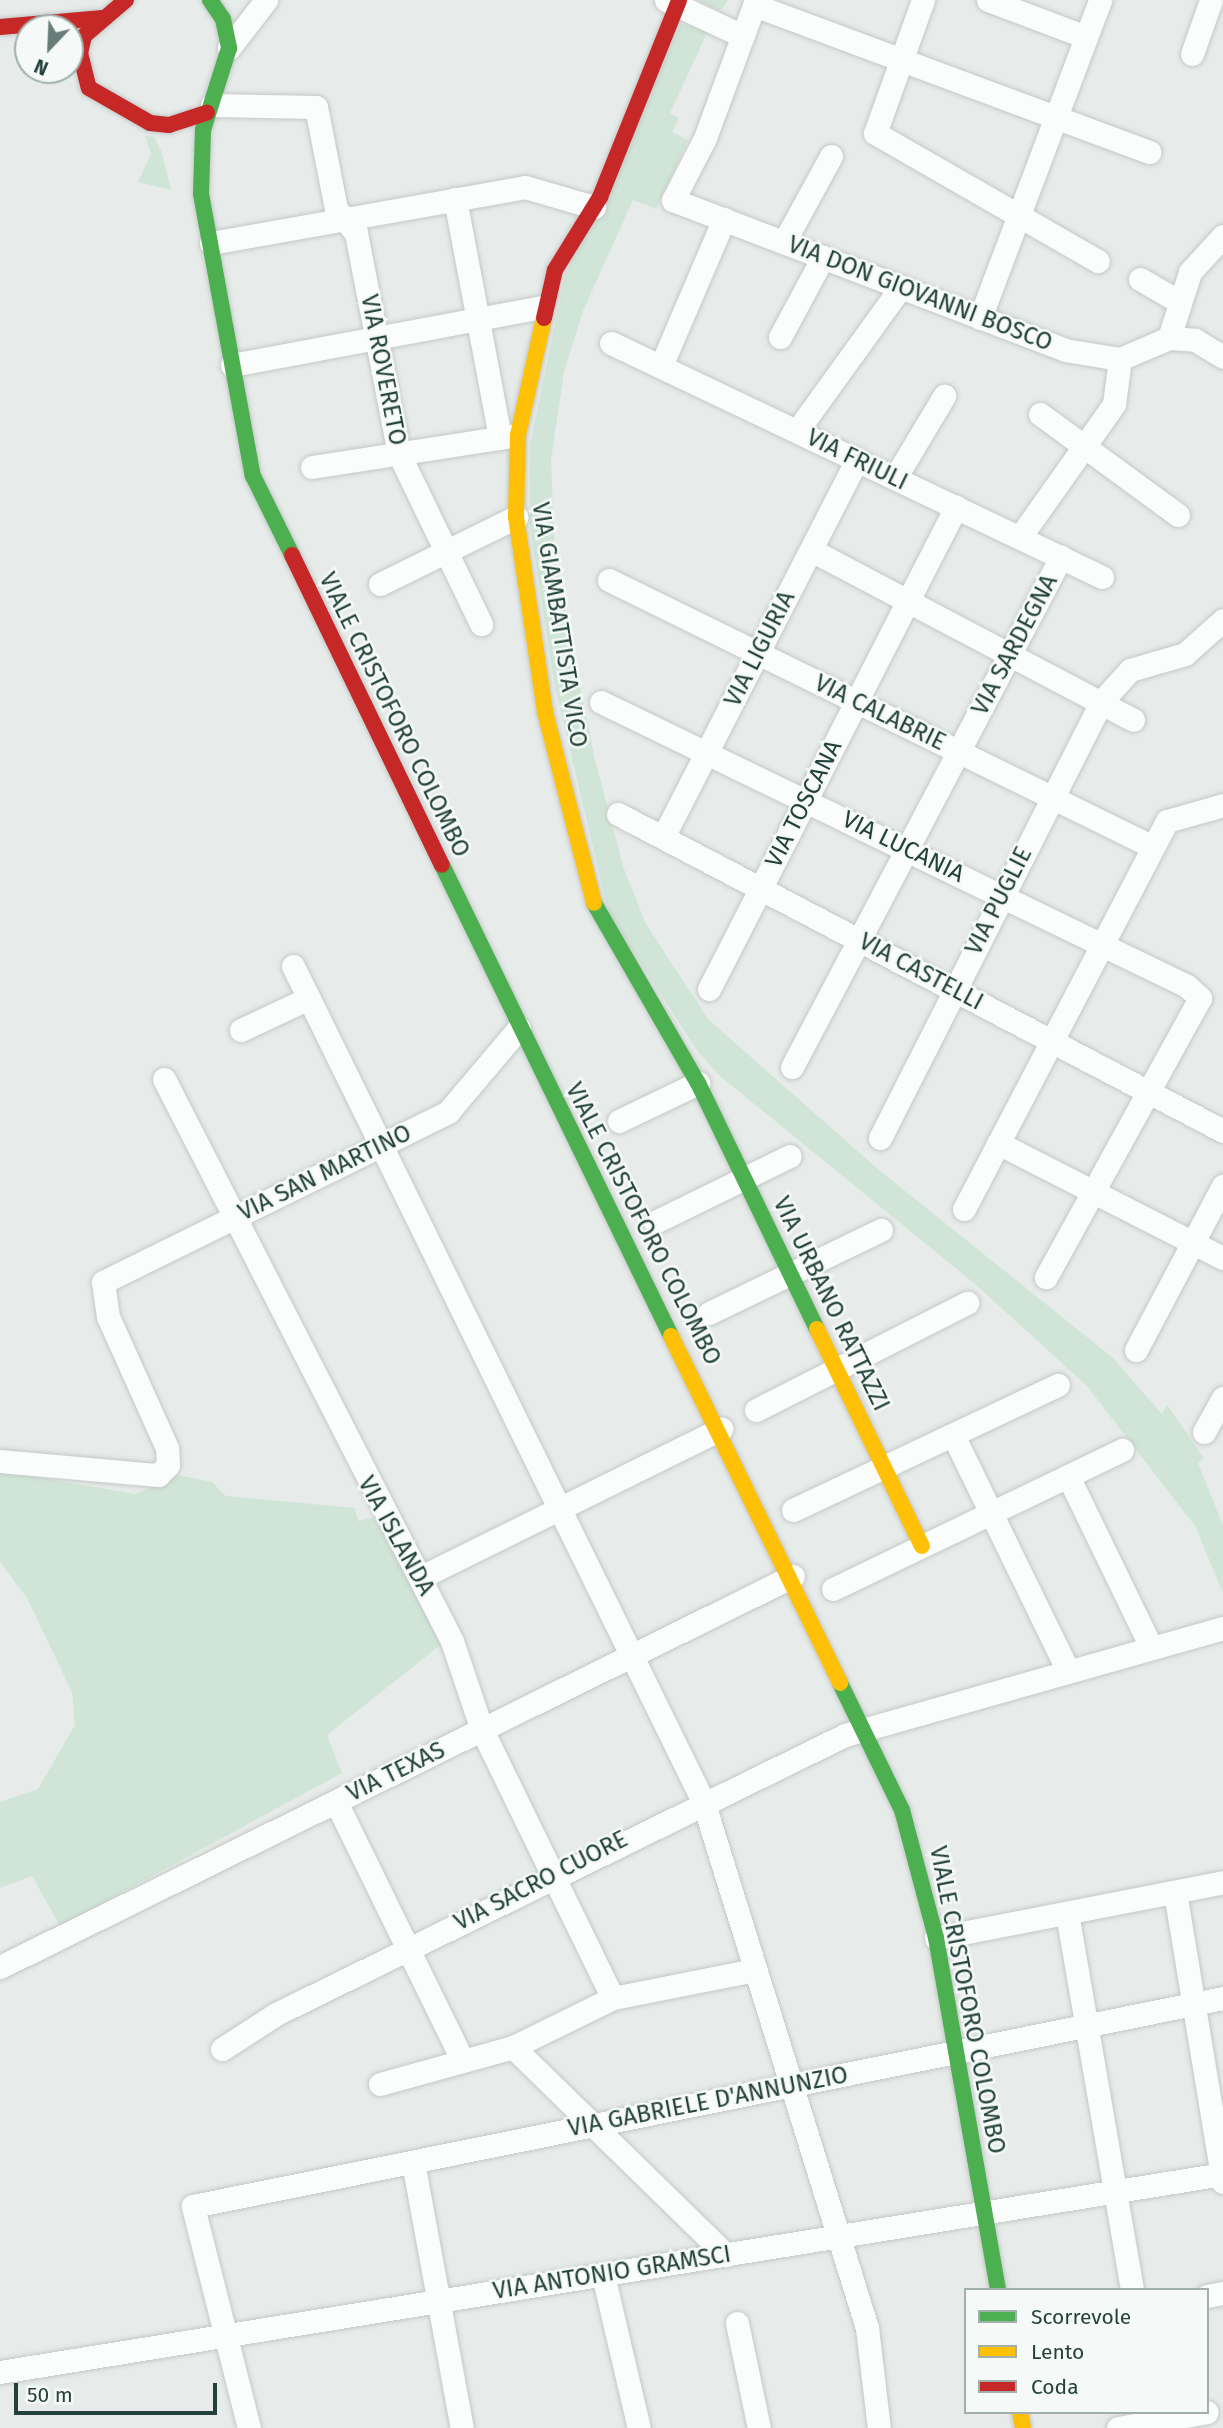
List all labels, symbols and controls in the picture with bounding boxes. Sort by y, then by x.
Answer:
north arrow [14,14,84,84]
text: N [31,54,52,80]
street label: VIA DON GIOVANNI BOSCO [784,230,1056,358]
street label: VIA ROVERETO [354,292,412,448]
street label: VIA FRIULI [802,423,912,497]
street label: VIA GIAMBATTISTA VICO [525,500,593,750]
street label: VIALE CRISTOFORO COLOMBO [312,568,476,862]
street label: VIA SARDEGNA [966,570,1064,720]
street label: VIA LIGURIA [719,586,801,712]
street label: VIA CALABRIE [810,669,950,757]
street label: VIA TOSCANA [760,735,848,873]
street label: VIA LUCANIA [837,805,969,889]
street label: VIA PUGLIE [960,842,1038,960]
street label: VIA CASTELLI [854,927,988,1017]
street label: VIALE CRISTOFORO COLOMBO [559,1078,727,1370]
street label: VIA SAN MARTINO [234,1119,416,1227]
street label: VIA URBANO RATTAZZI [767,1192,895,1416]
street label: VIA ISLANDA [351,1471,441,1601]
street label: VIA TEXAS [342,1736,450,1808]
street label: VIA SACRO CUORE [449,1825,633,1937]
street label: VIALE CRISTOFORO COLOMBO [923,1844,1011,2156]
street label: VIA GABRIELE D'ANNUNZIO [566,2061,850,2143]
street label: VIA ANTONIO GRAMSCI [491,2240,733,2306]
legend [964,2288,1209,2414]
text: Scorrevole [1031,2304,1131,2330]
text: Lento [1031,2339,1084,2365]
scale bar [18,2368,220,2412]
text: Coda [1031,2374,1079,2400]
text: 50 m [27,2382,73,2408]

